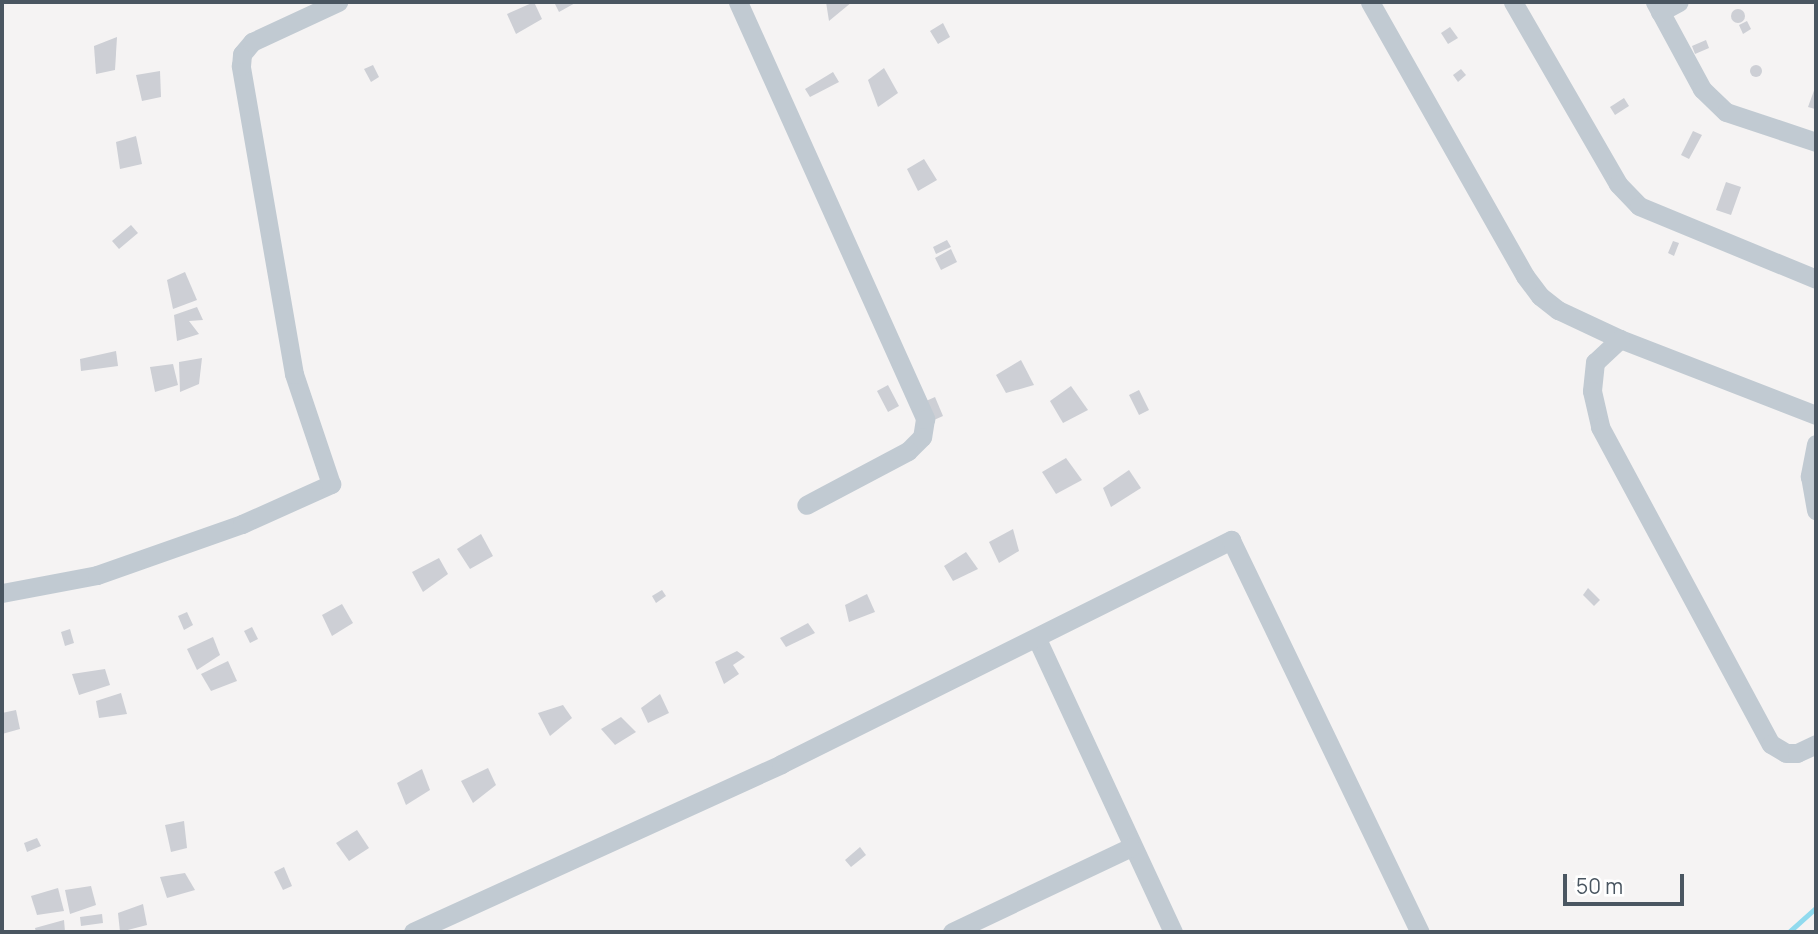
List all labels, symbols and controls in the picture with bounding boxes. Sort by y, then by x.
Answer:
scale bar [1566,860,1687,904]
text: 50 m [1576,872,1623,900]

